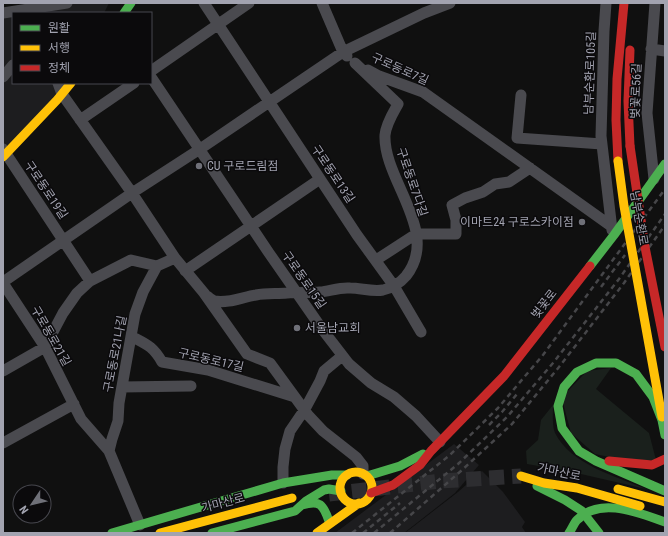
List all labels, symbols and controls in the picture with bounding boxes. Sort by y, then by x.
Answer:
legend [12,12,152,84]
text: 원활 [48,21,70,35]
street label: 남부순환로105길 [582,31,598,115]
text: 서행 [48,41,70,55]
street label: 구로동로7길 [369,50,431,88]
text: 정체 [48,61,70,75]
street label: 벚꽃로56길 [628,63,644,119]
street label: 구로동로13길 [308,142,358,206]
street label: 구로동로7다길 [394,146,430,218]
street label: 구로동로19길 [21,158,71,222]
place label: CU 구로드림점 [207,159,279,173]
marker: CU 구로드림점 [194,161,204,171]
street label: 남부순환로 [627,190,651,246]
place label: 이마트24 구로스카이점 [460,215,574,229]
marker: 이마트24 구로스카이점 [577,217,587,227]
street label: 구로동로15길 [279,249,329,311]
street label: 벚꽃로 [528,287,560,321]
street label: 구로동로21길 [28,303,74,369]
street label: 구로동로21나길 [101,314,129,394]
place label: 서울남교회 [305,321,360,335]
marker: 서울남교회 [292,323,302,333]
street label: 구로동로17길 [177,346,245,374]
street label: 가마산로 [536,461,582,483]
north arrow [12,484,52,524]
street label: 가마산로 [200,491,246,515]
text: N [17,503,31,516]

